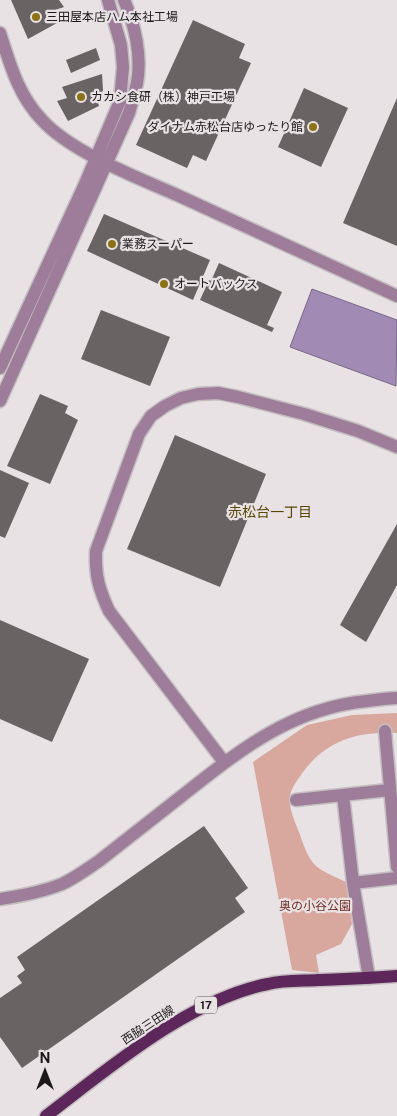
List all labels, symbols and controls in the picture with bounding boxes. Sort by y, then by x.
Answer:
place label: 三田屋本店ハム本社工場 [46,10,178,24]
marker: 三田屋本店ハム本社工場 [30,11,42,23]
place label: カカシ食研（株）神戸工場 [91,90,235,104]
marker: カカシ食研（株）神戸工場 [75,91,87,103]
place label: ダイナム赤松台店ゆったり館 [148,120,303,134]
marker: ダイナム赤松台店ゆったり館 [307,121,319,133]
place label: 業務スーパー [122,237,194,251]
marker: 業務スーパー [106,238,118,250]
place label: オートバックス [174,277,258,291]
marker: オートバックス [158,278,170,290]
district label: 赤松台一丁目 [228,504,312,520]
park label: 奥の小谷公園 [279,899,351,913]
road number: 17 [195,996,217,1014]
street label: 西脇三田線 [119,1003,177,1047]
north arrow [20,1046,70,1096]
text: N [40,1050,50,1066]

